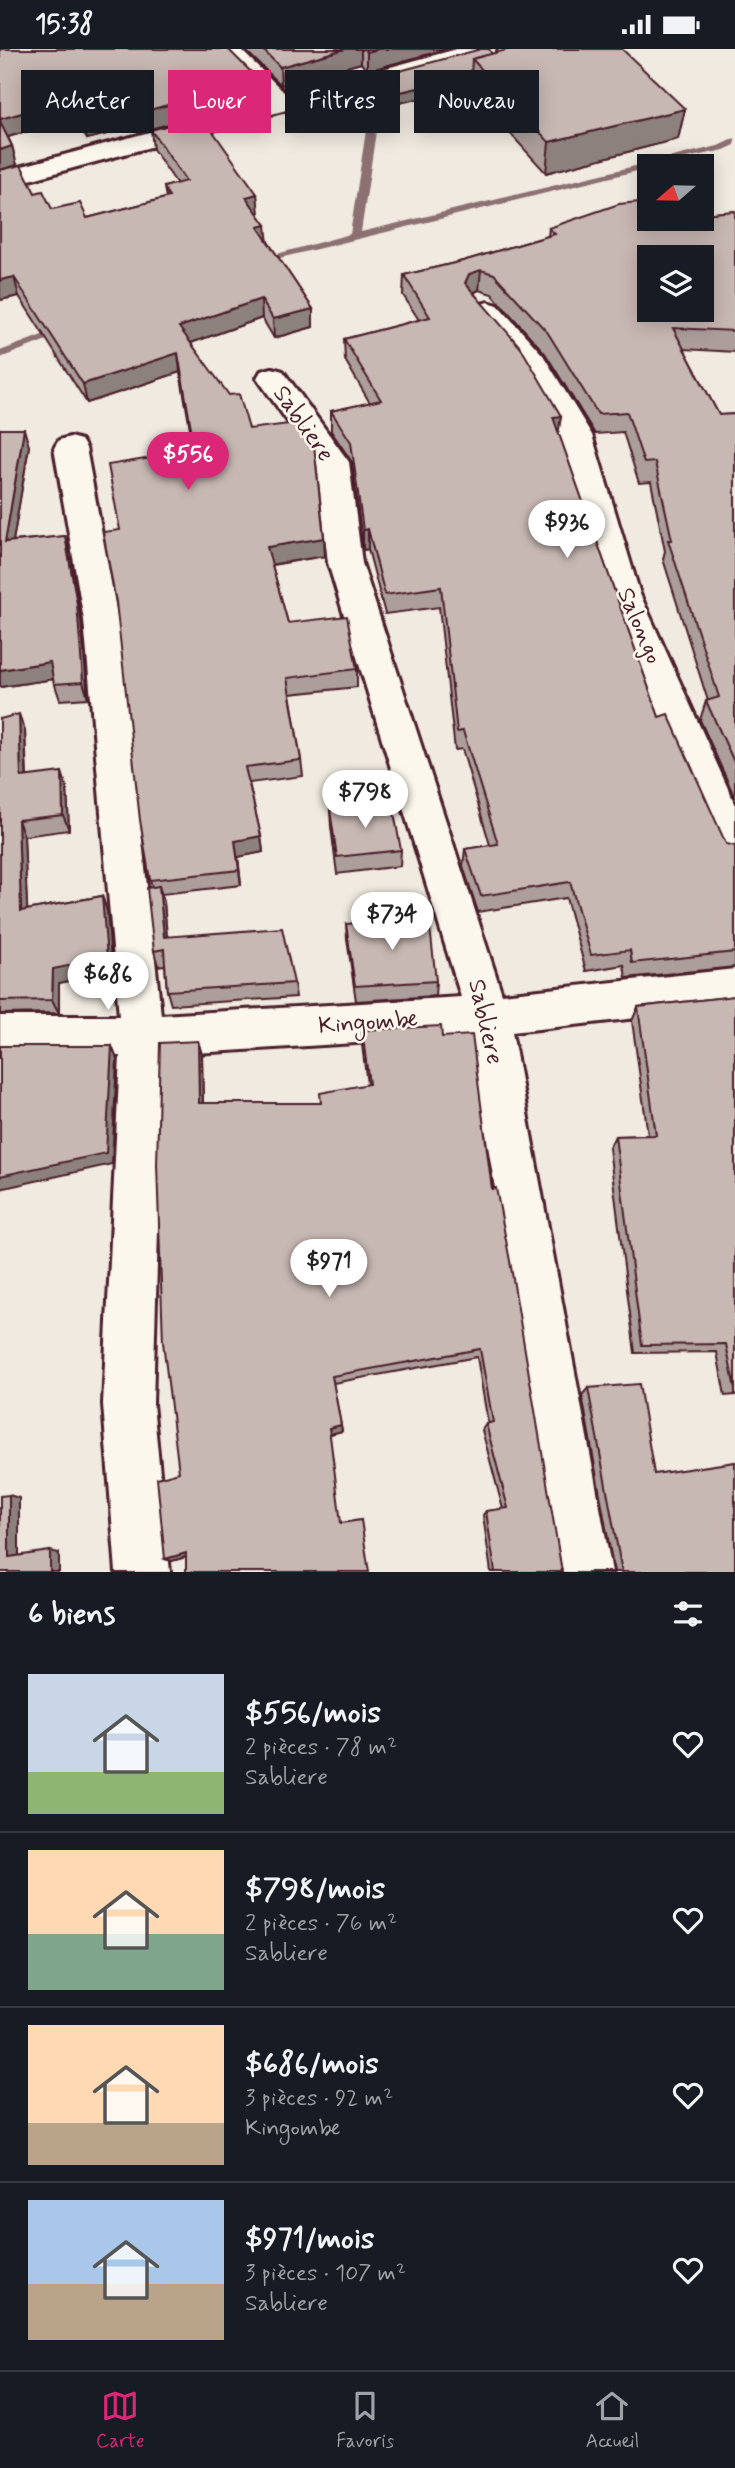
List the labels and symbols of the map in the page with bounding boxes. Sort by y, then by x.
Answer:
north arrow [637,154,714,231]
street label: Sabliere [265,380,341,468]
pin: $556 [147,433,229,492]
pin: $936 [526,501,608,560]
street label: Salongo [609,583,669,669]
pin: $798 [324,771,406,830]
pin: $734 [351,893,433,952]
pin: $686 [67,953,149,1012]
street label: Sabliere [460,976,510,1068]
street label: Kingombe [317,1004,419,1044]
pin: $971 [288,1239,370,1299]

